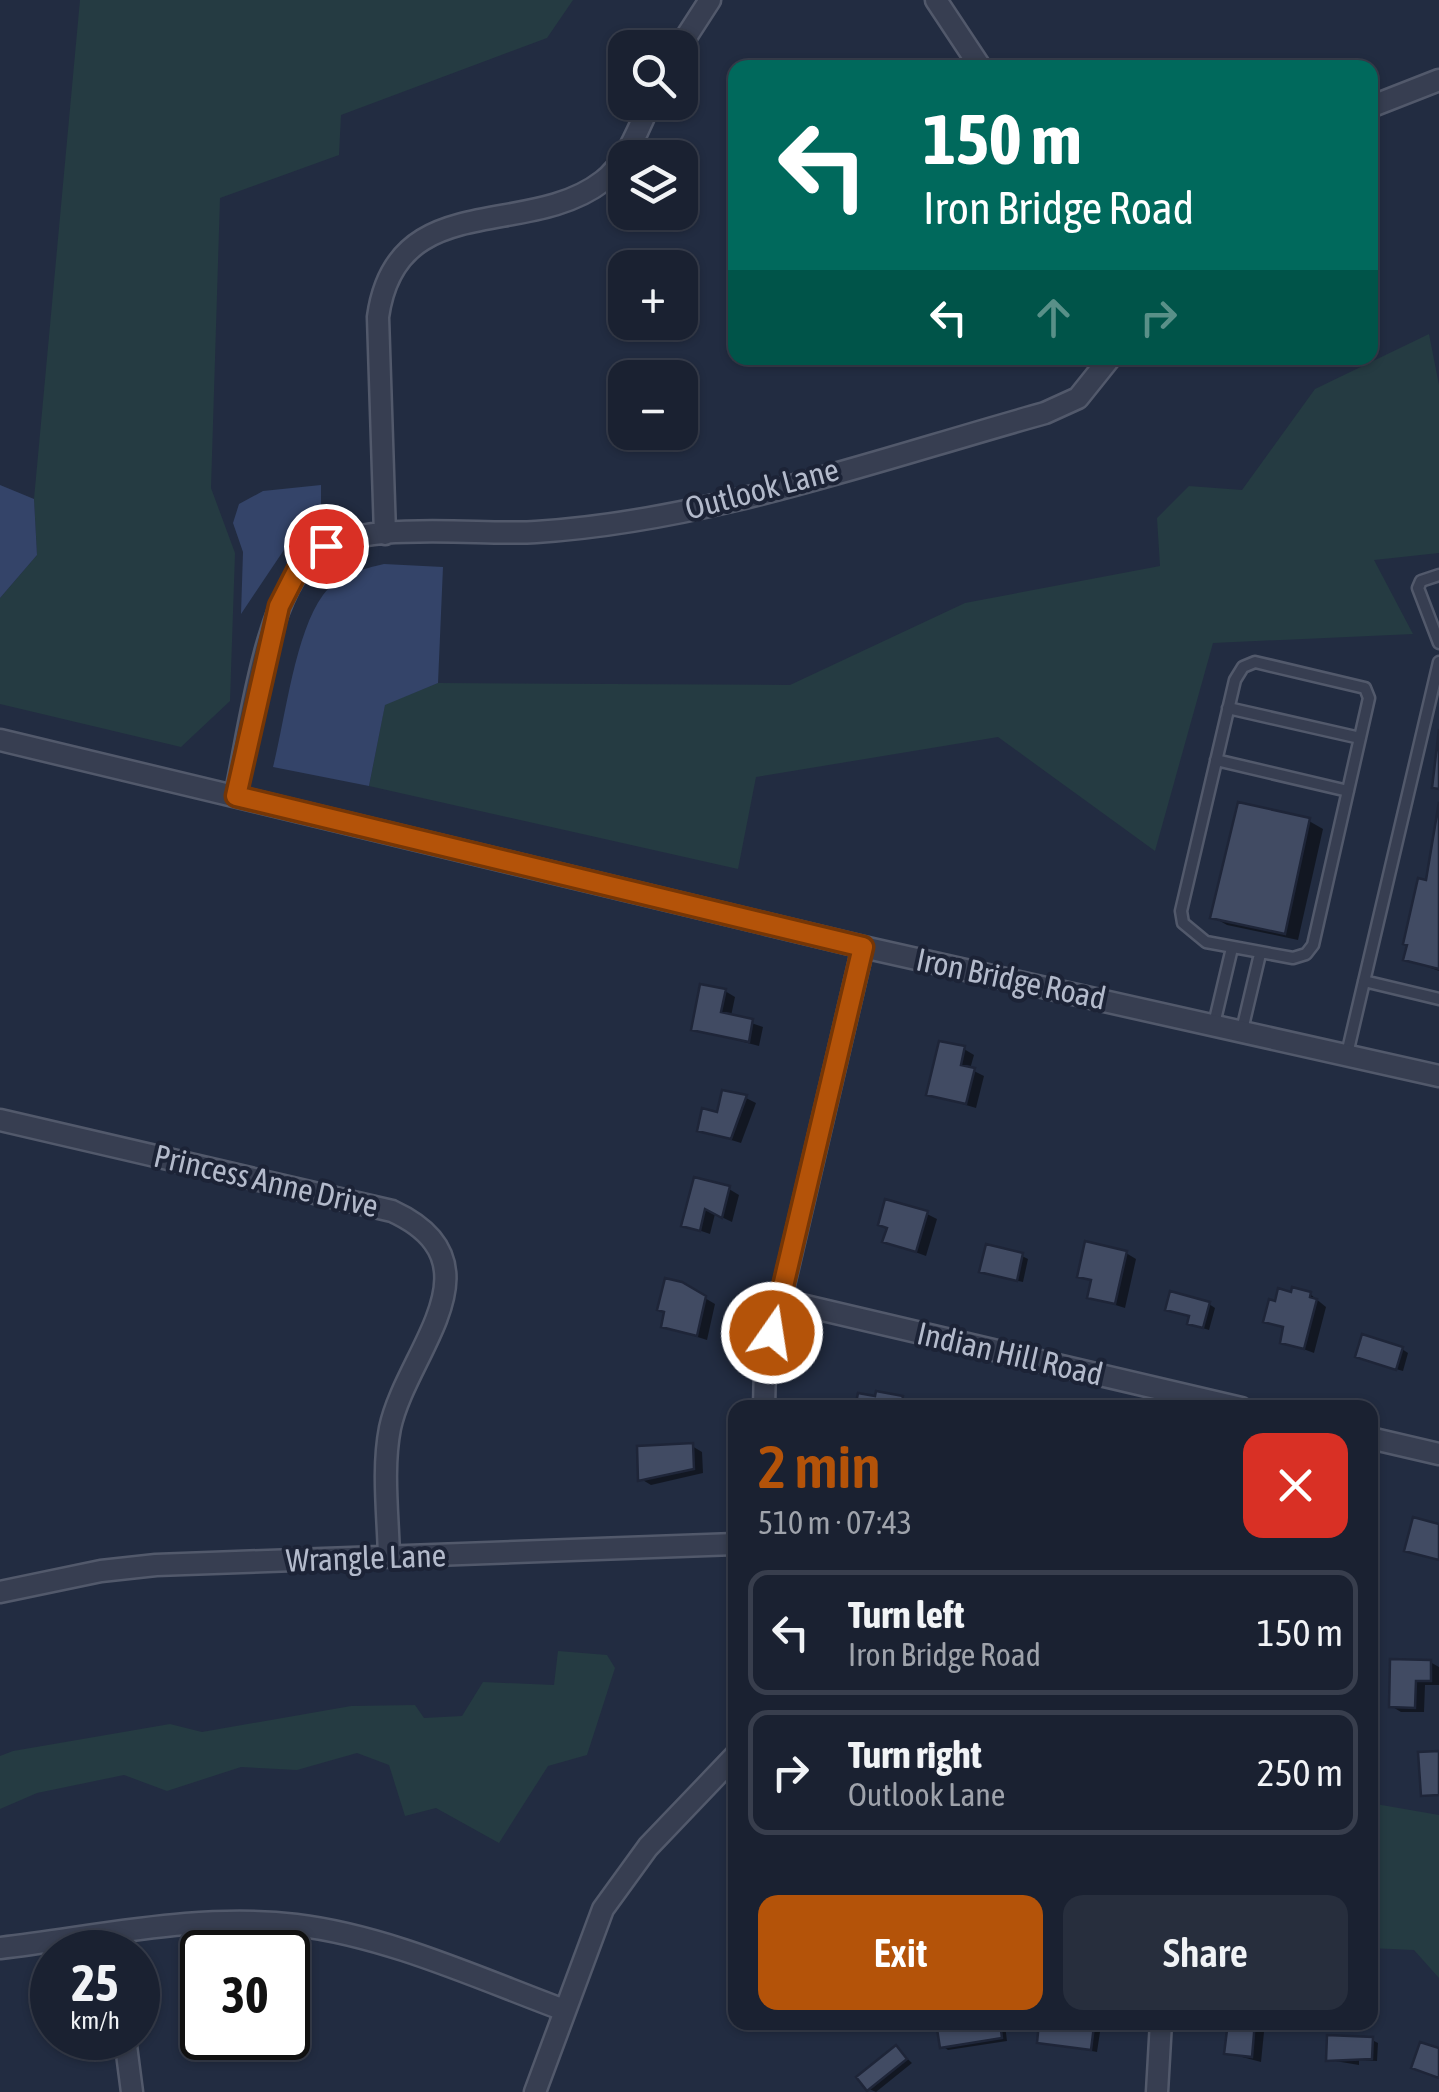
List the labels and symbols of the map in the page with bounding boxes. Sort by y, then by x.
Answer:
street label: Outlook Lane [681,450,843,527]
pin [284,504,369,589]
street label: Iron Bridge Road [913,940,1109,1017]
street label: Princess Anne Drive [150,1137,382,1224]
position arrow [720,1281,824,1385]
street label: Indian Hill Road [914,1314,1107,1393]
street label: Wrangle Lane [285,1536,447,1579]
speed limit sign: 30 [180,1930,310,2060]

